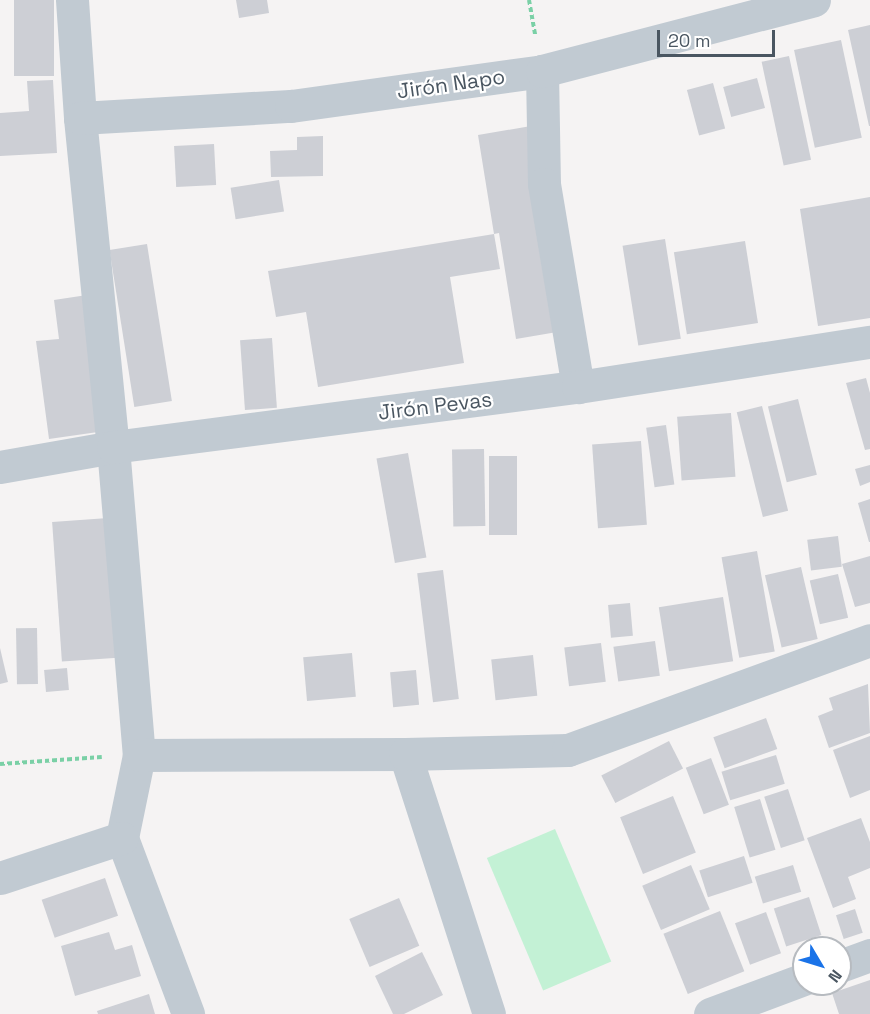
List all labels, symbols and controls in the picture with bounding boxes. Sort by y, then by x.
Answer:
scale bar [660,18,778,56]
text: 20 m [668,29,711,52]
street label: Jirón Napo [395,64,507,104]
street label: Jirón Pevas [377,387,493,425]
north arrow [792,936,852,996]
text: N [823,965,847,987]

